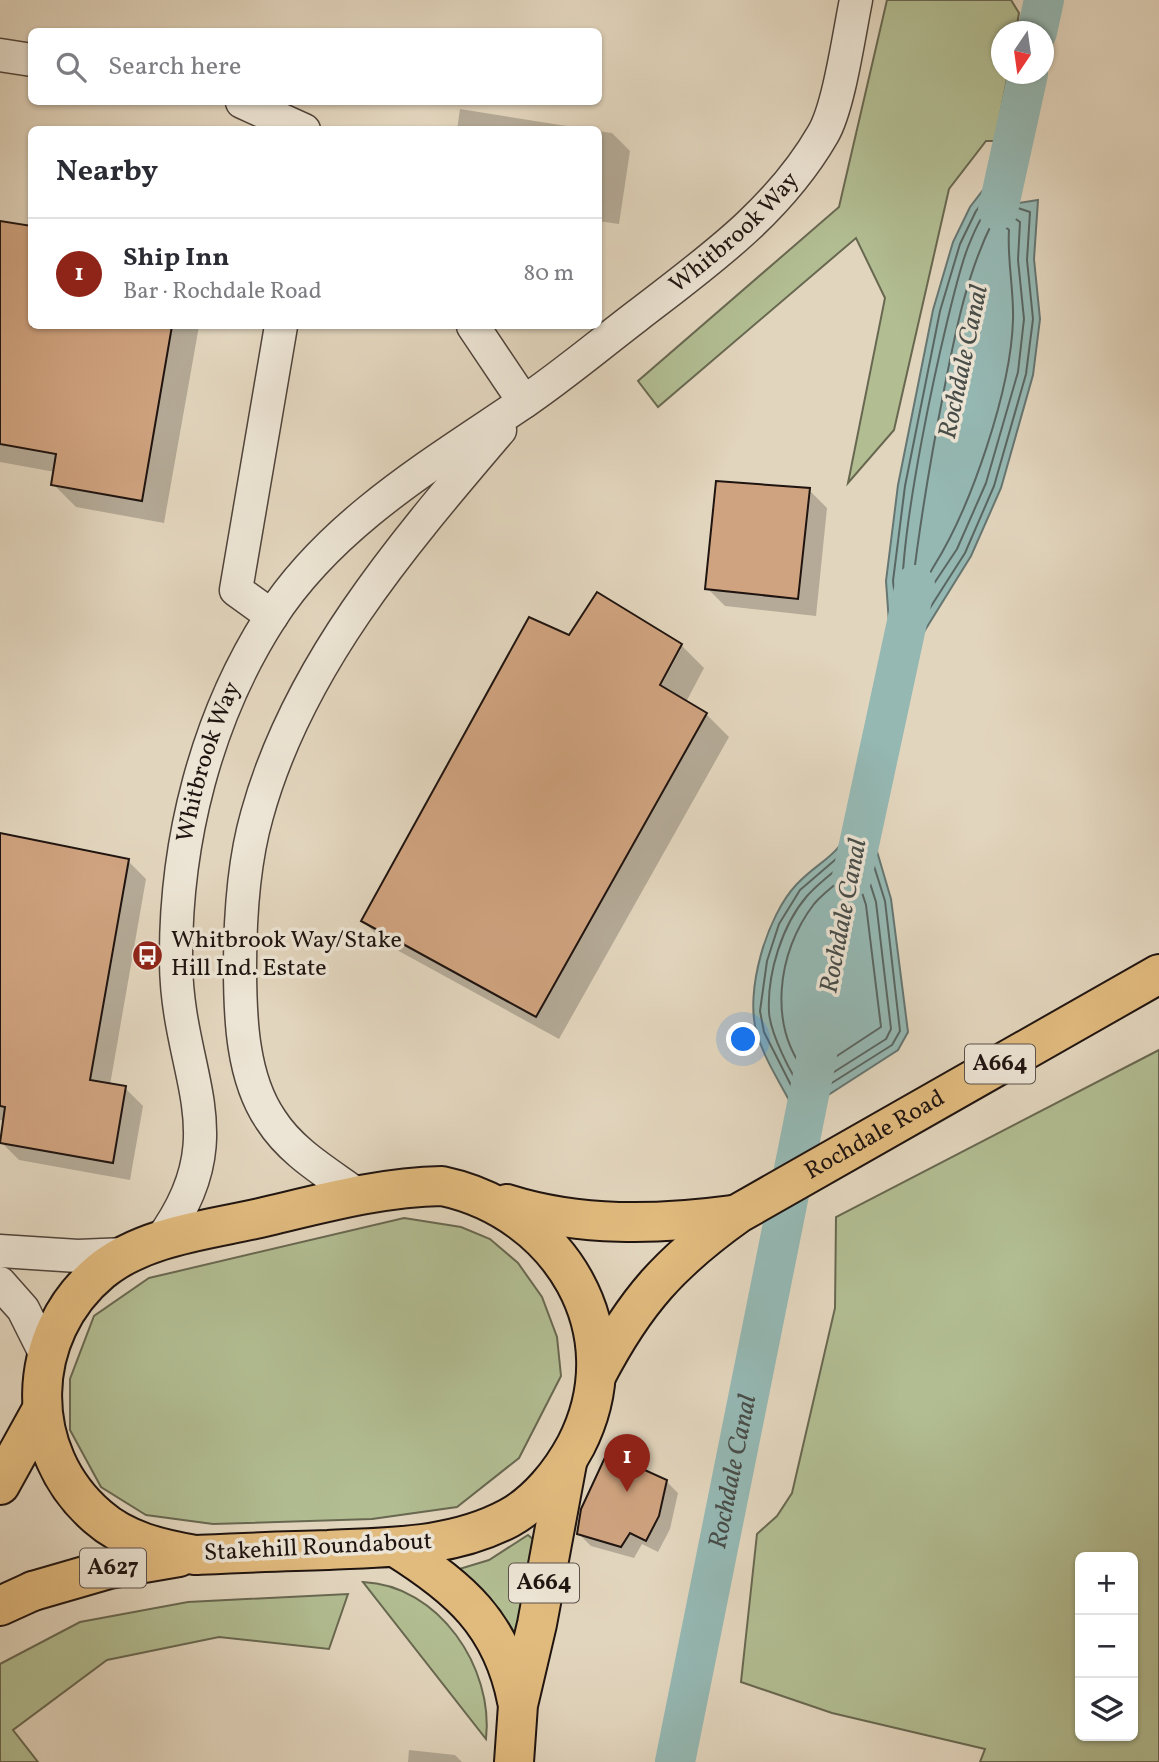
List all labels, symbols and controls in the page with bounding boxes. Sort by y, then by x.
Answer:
north arrow [991,21,1054,84]
search box [28,28,602,105]
icon: search [52,48,90,86]
text: Search here [108,49,241,85]
text: Nearby [56,151,158,193]
street label: Whitbrook Way [663,165,808,302]
text: Ship Inn [123,240,229,276]
text: 1 [74,258,84,290]
text: 80 m [524,258,574,290]
text: Bar · Rochdale Road [123,276,322,308]
water label: Rochdale Canal [930,281,998,442]
street label: Whitbrook Way [169,677,250,845]
water label: Rochdale Canal [811,835,877,996]
place label: Whitbrook Way/Stake Hill Ind. Estate [171,924,402,986]
bus stop icon: Whitbrook Way/Stake Hill Ind. Estate [131,938,165,972]
your location [726,1022,760,1056]
road number: A664 [965,1044,1035,1084]
street label: Rochdale Road [799,1082,951,1189]
water label: Rochdale Canal [700,1391,766,1552]
pin: 1 [604,1434,650,1492]
street label: Stakehill Roundabout [203,1525,433,1571]
road number: A627 [80,1548,146,1588]
map controls [1075,1552,1138,1741]
button: + [1075,1552,1138,1615]
road number: A664 [509,1564,579,1602]
button: − [1075,1615,1138,1678]
button: layers [1075,1678,1138,1741]

